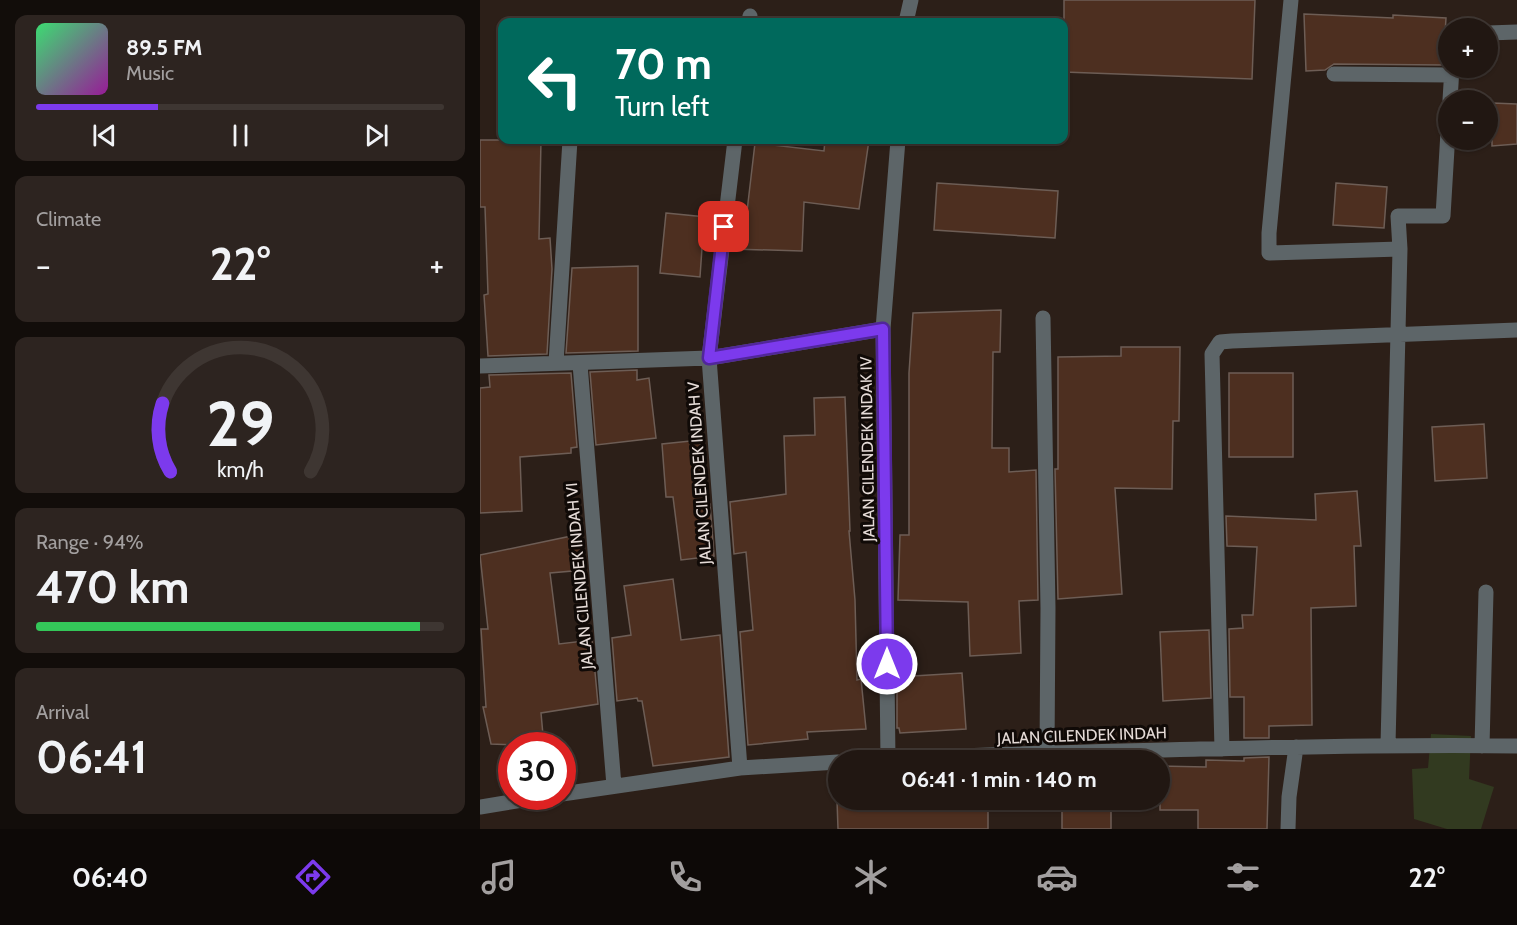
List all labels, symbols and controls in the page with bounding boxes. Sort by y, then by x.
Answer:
map controls [1438,18,1498,150]
button: + [1438,18,1498,78]
text: 89.5 FM [126,34,202,61]
text: 70 m [615,38,712,90]
icon: left [516,42,594,120]
text: Music [126,61,174,85]
text: Turn left [615,90,709,123]
button: − [1438,90,1498,150]
icon: previous [88,119,121,152]
icon: pause [224,119,257,152]
icon: next [360,119,393,152]
pin [698,201,749,252]
text: Climate [36,207,101,231]
icon: arrive [707,210,740,243]
text: 22° [210,237,270,291]
text: − [36,245,51,285]
text: + [429,245,444,285]
street label: JALAN CILENDEK INDAK IV [856,356,879,543]
street label: JALAN CILENDEK INDAH V [684,381,715,566]
text: 29 [206,386,274,462]
text: km/h [217,456,263,482]
street label: JALAN CILENDEK INDAH VI [562,482,597,671]
text: Range · 94% [36,530,144,554]
text: 470 km [36,560,189,614]
position arrow [855,632,919,696]
text: Arrival [36,700,89,724]
street label: JALAN CILENDEK INDAH [996,723,1167,748]
text: 06:41 [36,730,147,784]
speed limit sign: 30 [498,732,576,810]
text: 06:41 · 1 min · 140 m [901,766,1097,793]
icon: directions [292,856,334,898]
icon: music [478,856,520,898]
icon: phone [664,856,706,898]
icon: climate [850,856,892,898]
icon: car [1036,856,1078,898]
icon: filters [1222,856,1264,898]
text: 06:40 [72,861,148,894]
text: 22° [1409,861,1445,894]

